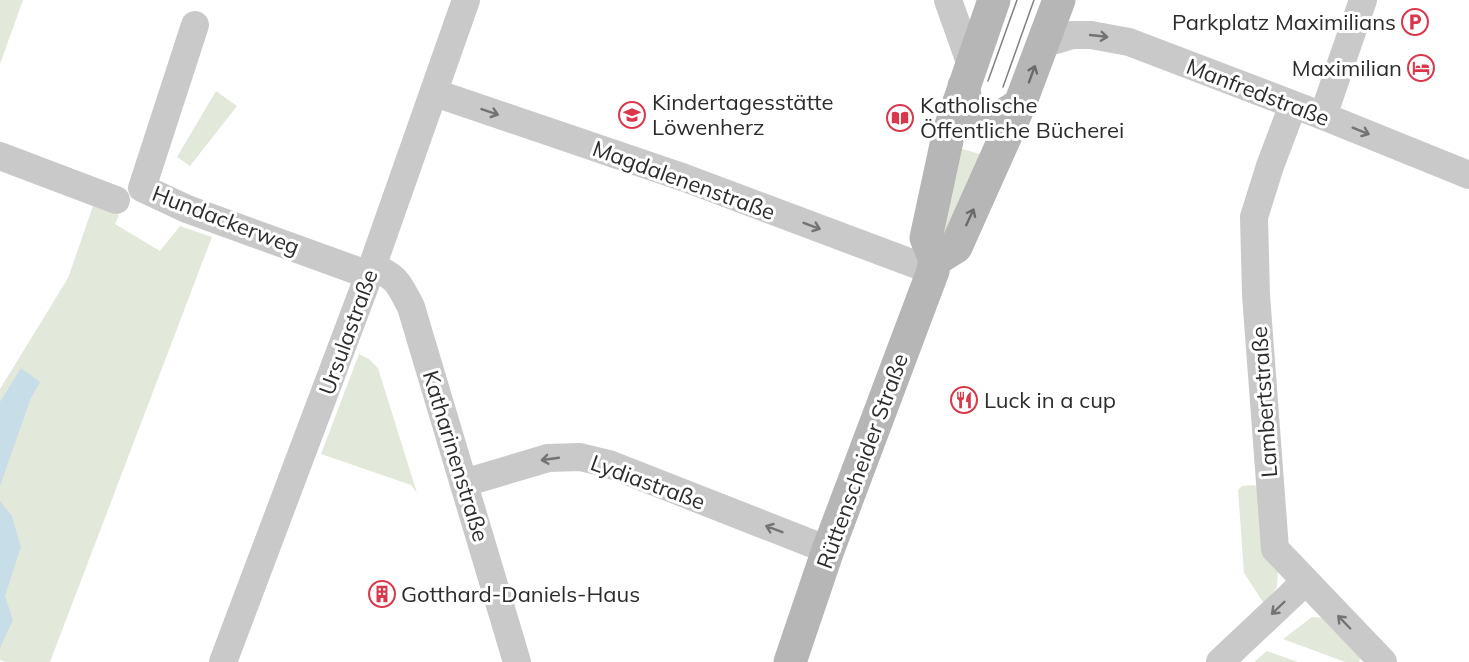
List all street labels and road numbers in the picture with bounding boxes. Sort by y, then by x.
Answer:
street label: Manfredstraße [1183,52,1333,132]
street label: Magdalenenstraße [589,134,779,226]
street label: Hundackerweg [148,179,304,261]
street label: Ursulastraße [312,265,384,399]
street label: Lambertstraße [1245,325,1283,479]
street label: Rüttenscheider Straße [810,350,914,572]
street label: Katharinenstraße [417,367,495,545]
street label: Lydiastraße [587,448,709,516]

